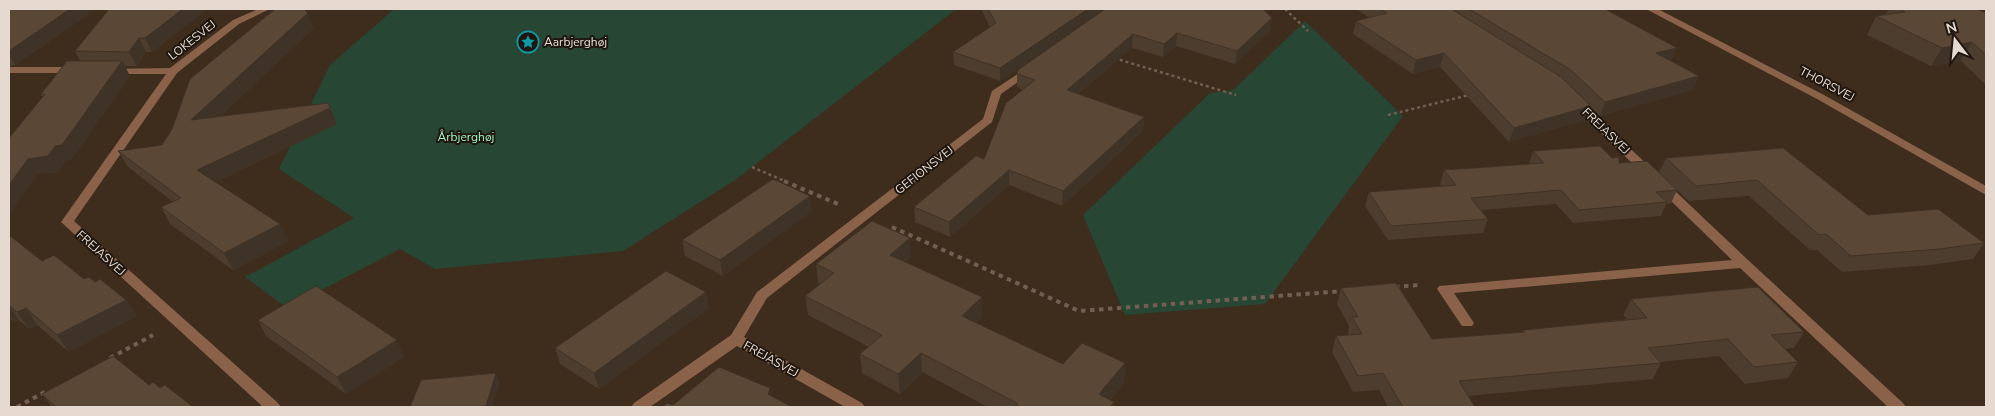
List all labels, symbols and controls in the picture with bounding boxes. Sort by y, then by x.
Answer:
north arrow [1930,15,1980,65]
street label: LOKESVEJ [165,16,219,64]
text: N [1944,17,1959,39]
place icon: Aarbjerghøj [516,30,540,54]
place label: Aarbjerghøj [544,34,607,50]
street label: THORSVEJ [1797,63,1857,105]
street label: FREJASVEJ [1579,104,1633,158]
park label: Årbjerghøj [438,129,495,145]
street label: GEFIONSVEJ [892,142,956,198]
street label: FREJASVEJ [73,227,129,279]
street label: FREJASVEJ [741,337,801,381]

